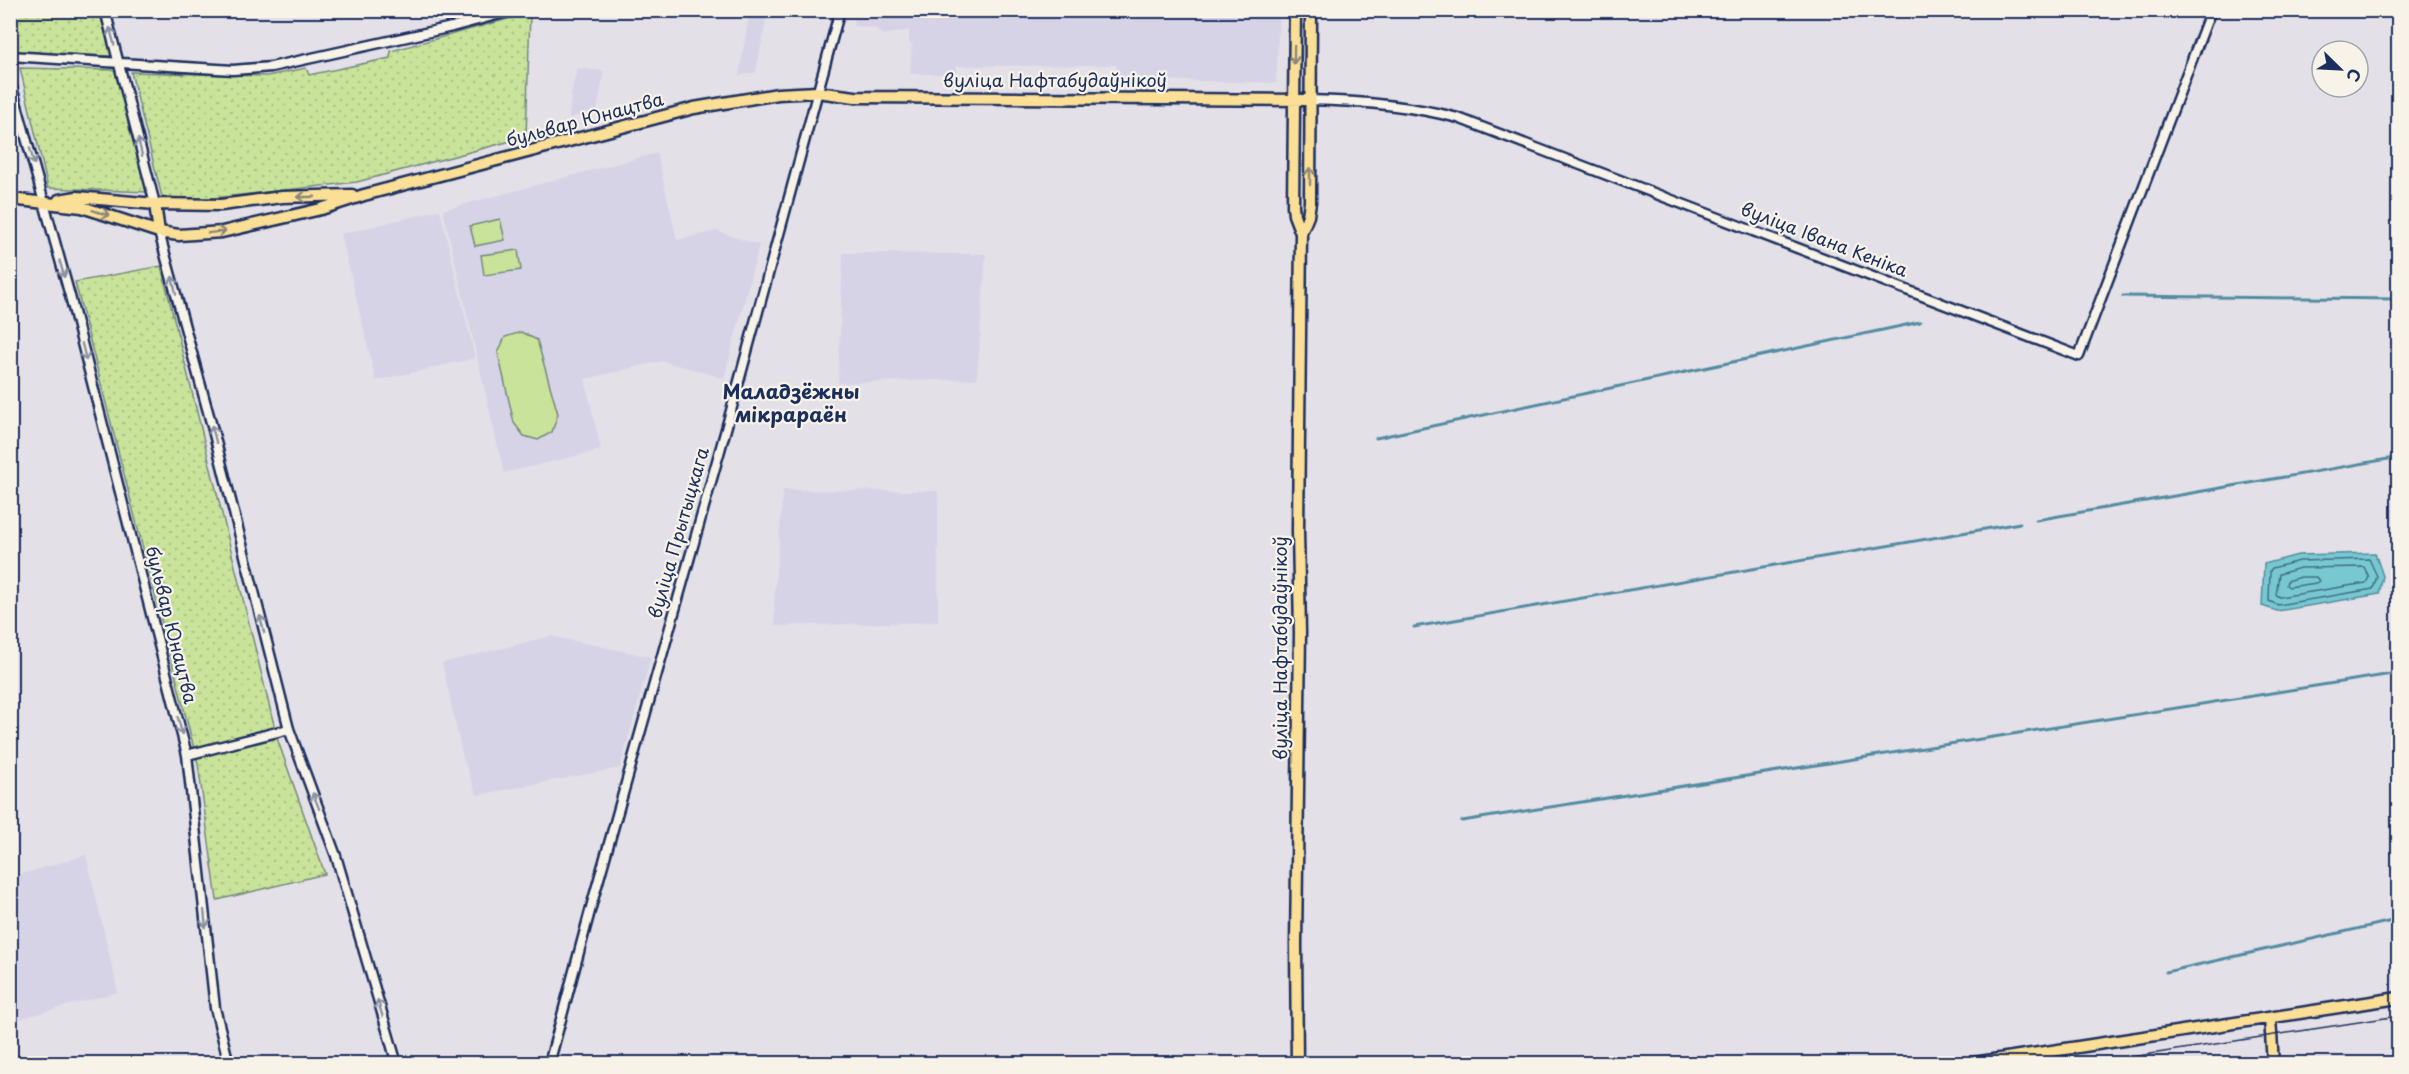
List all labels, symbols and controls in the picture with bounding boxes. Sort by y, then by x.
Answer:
one-way arrow [106,27,117,46]
north arrow [2310,39,2370,99]
one-way arrow [1288,45,1300,65]
text: С [2341,65,2368,86]
street label: вуліца Нафтабудаўнікоў [943,66,1167,93]
street label: бульвар Юнацтва [503,84,667,153]
one-way arrow [134,138,145,157]
one-way arrow [26,146,38,165]
one-way arrow [1304,166,1316,186]
one-way arrow [296,191,316,202]
street label: вуліца Івана Кеніка [1737,194,1913,283]
one-way arrow [91,208,110,219]
one-way arrow [207,226,226,237]
one-way arrow [57,259,68,278]
one-way arrow [168,276,180,295]
one-way arrow [78,343,90,362]
district label: Маладзёжны мікрараён [723,376,860,429]
one-way arrow [208,425,220,444]
street label: вуліца Прытыцкага [640,443,715,621]
street label: вуліца Нафтабудаўнікоў [1266,536,1293,760]
street label: бульвар Юнацтва [140,543,205,707]
one-way arrow [256,614,268,633]
one-way arrow [174,717,186,736]
one-way arrow [310,793,321,811]
one-way arrow [200,909,211,929]
one-way arrow [374,999,385,1018]

